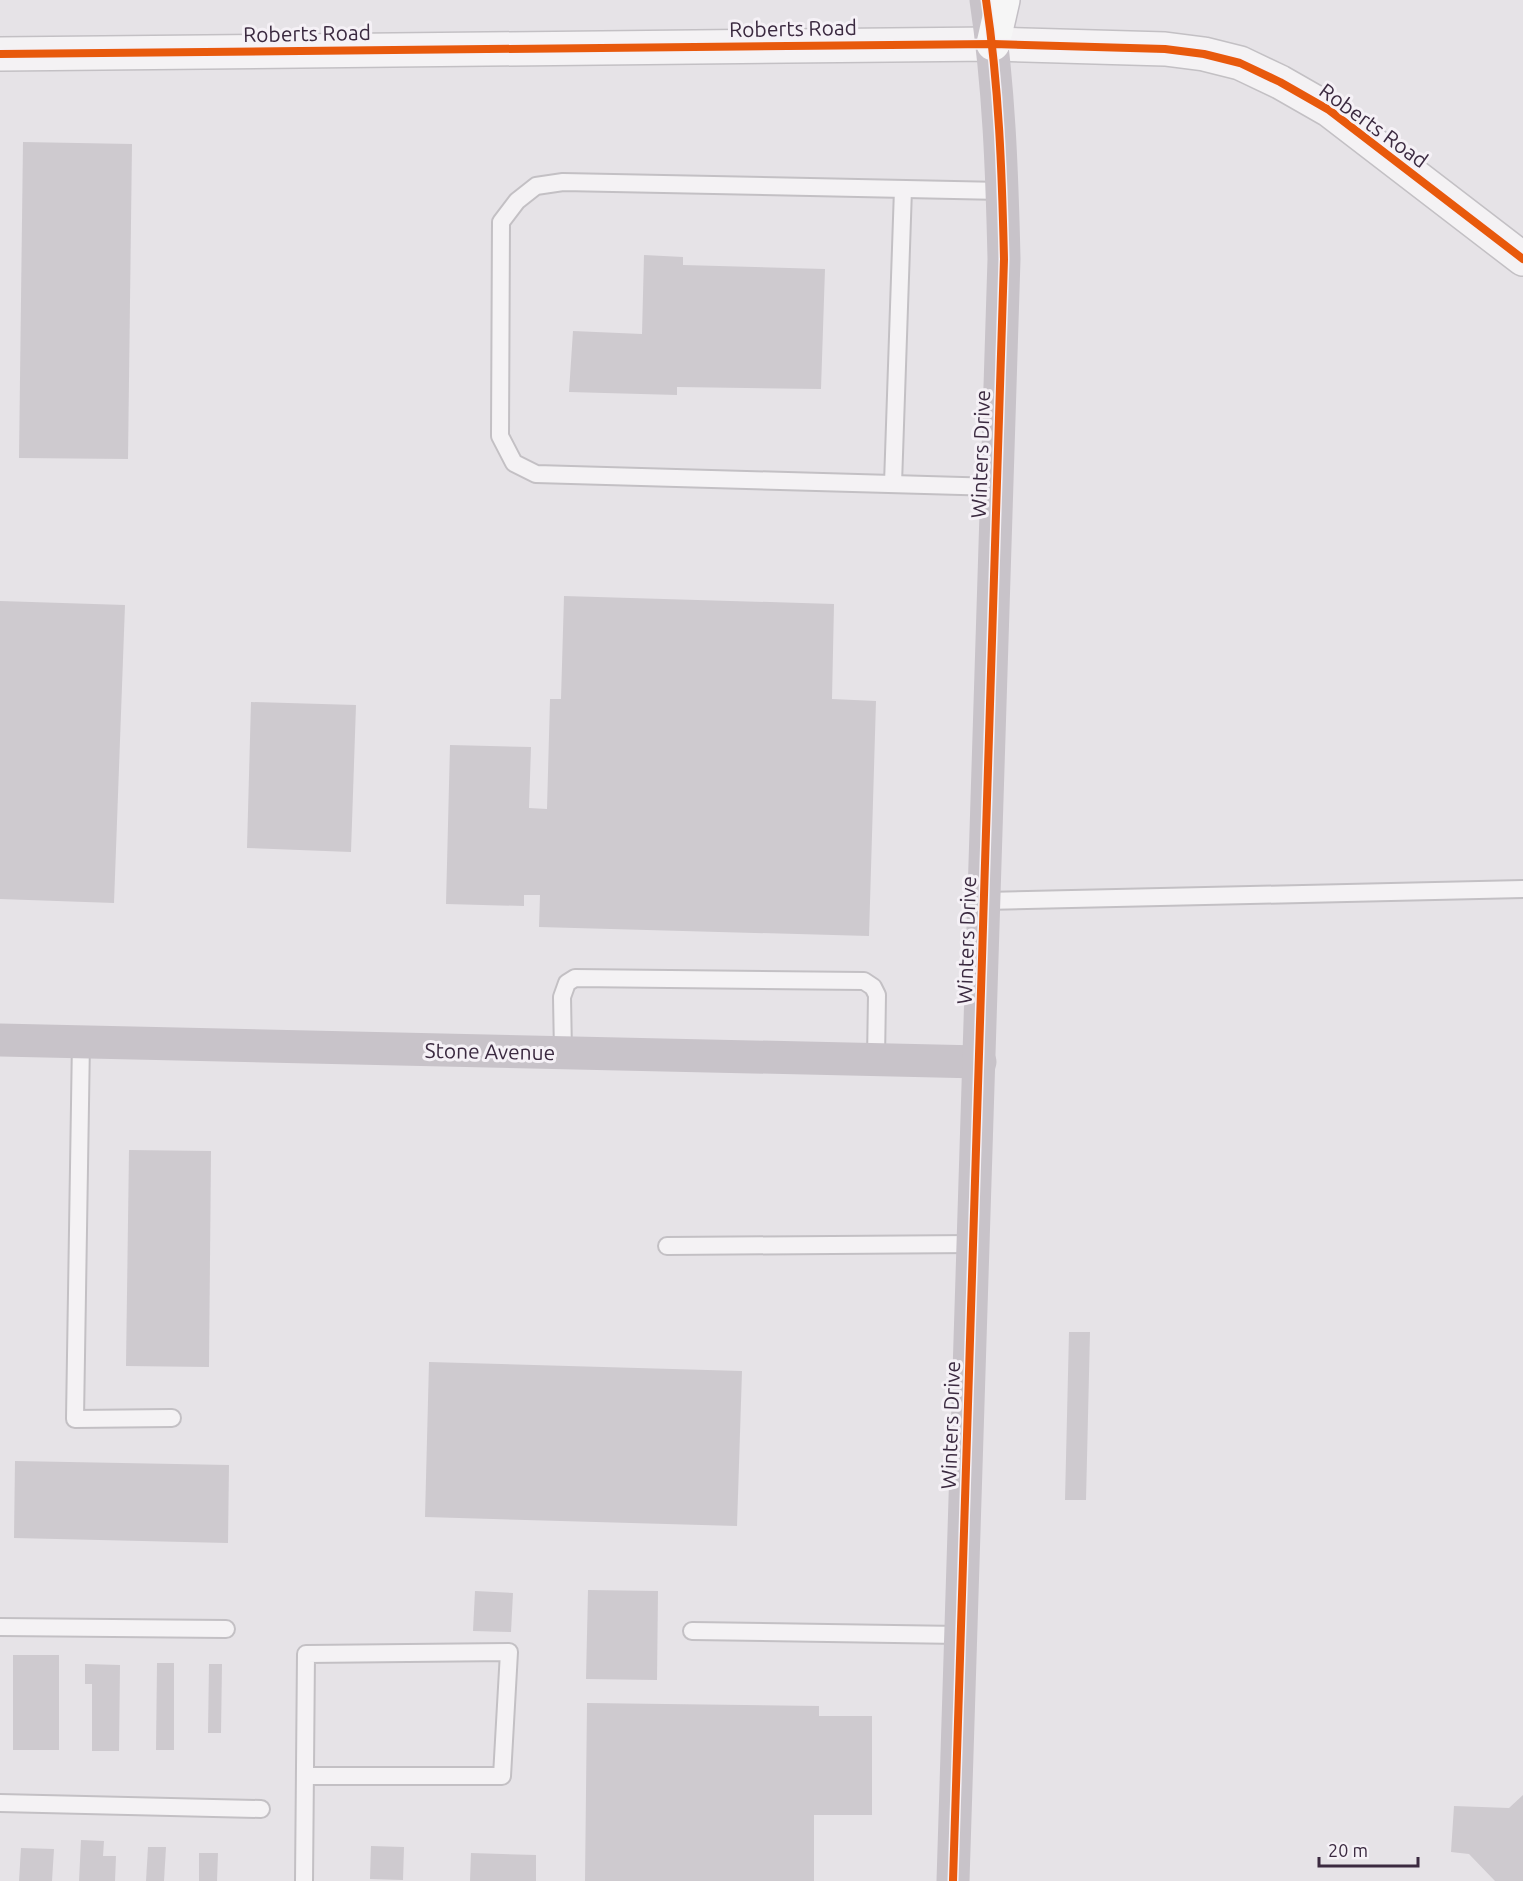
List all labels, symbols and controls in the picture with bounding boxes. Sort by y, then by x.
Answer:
street label: Roberts Road [729,15,857,41]
street label: Roberts Road [243,20,371,46]
street label: Roberts Road [1315,78,1433,172]
street label: Winters Drive [966,389,994,519]
street label: Winters Drive [952,875,980,1005]
street label: Stone Avenue [424,1038,556,1064]
street label: Winters Drive [936,1360,964,1490]
scale bar [1319,1830,1418,1868]
text: 20 m [1328,1840,1368,1860]

